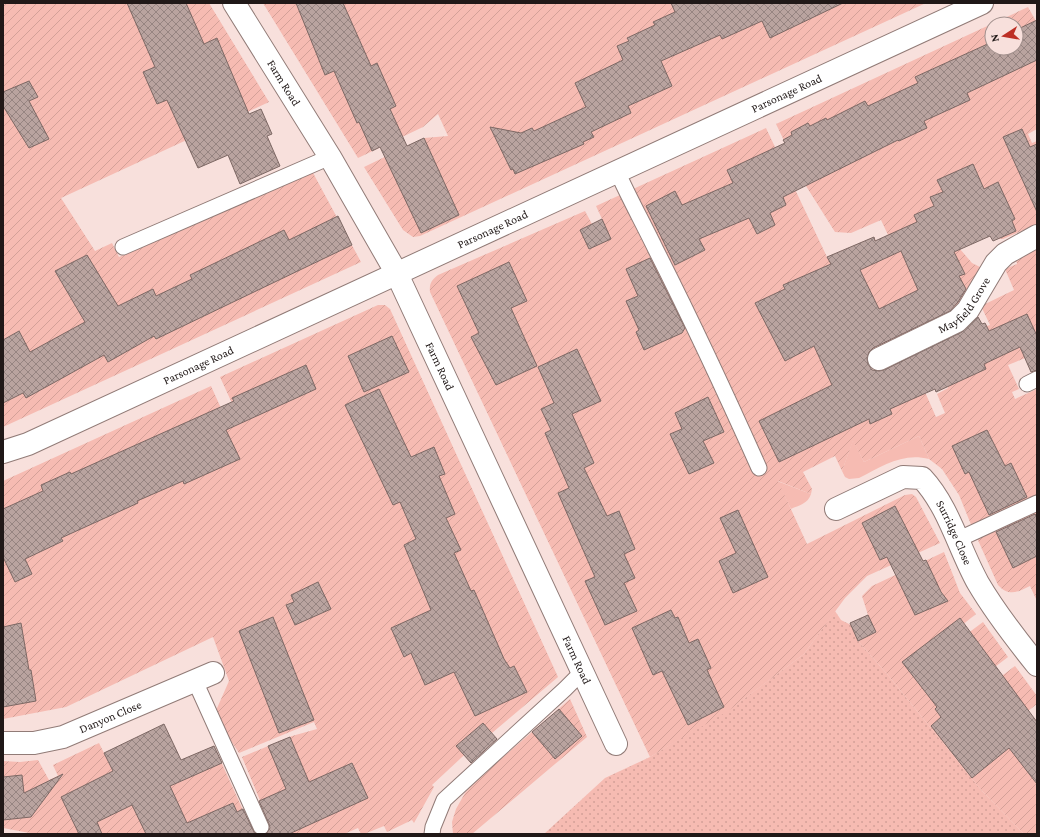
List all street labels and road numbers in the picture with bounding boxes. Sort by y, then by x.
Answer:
street label: Farm Road [264,57,304,109]
street label: Parsonage Road [749,71,825,116]
street label: Parsonage Road [455,207,531,252]
street label: Mayfield Grove [936,275,993,336]
street label: Farm Road [423,340,457,393]
street label: Parsonage Road [161,343,236,388]
street label: Surridge Close [933,498,975,567]
street label: Farm Road [560,633,594,687]
street label: Danyon Close [77,697,143,736]

